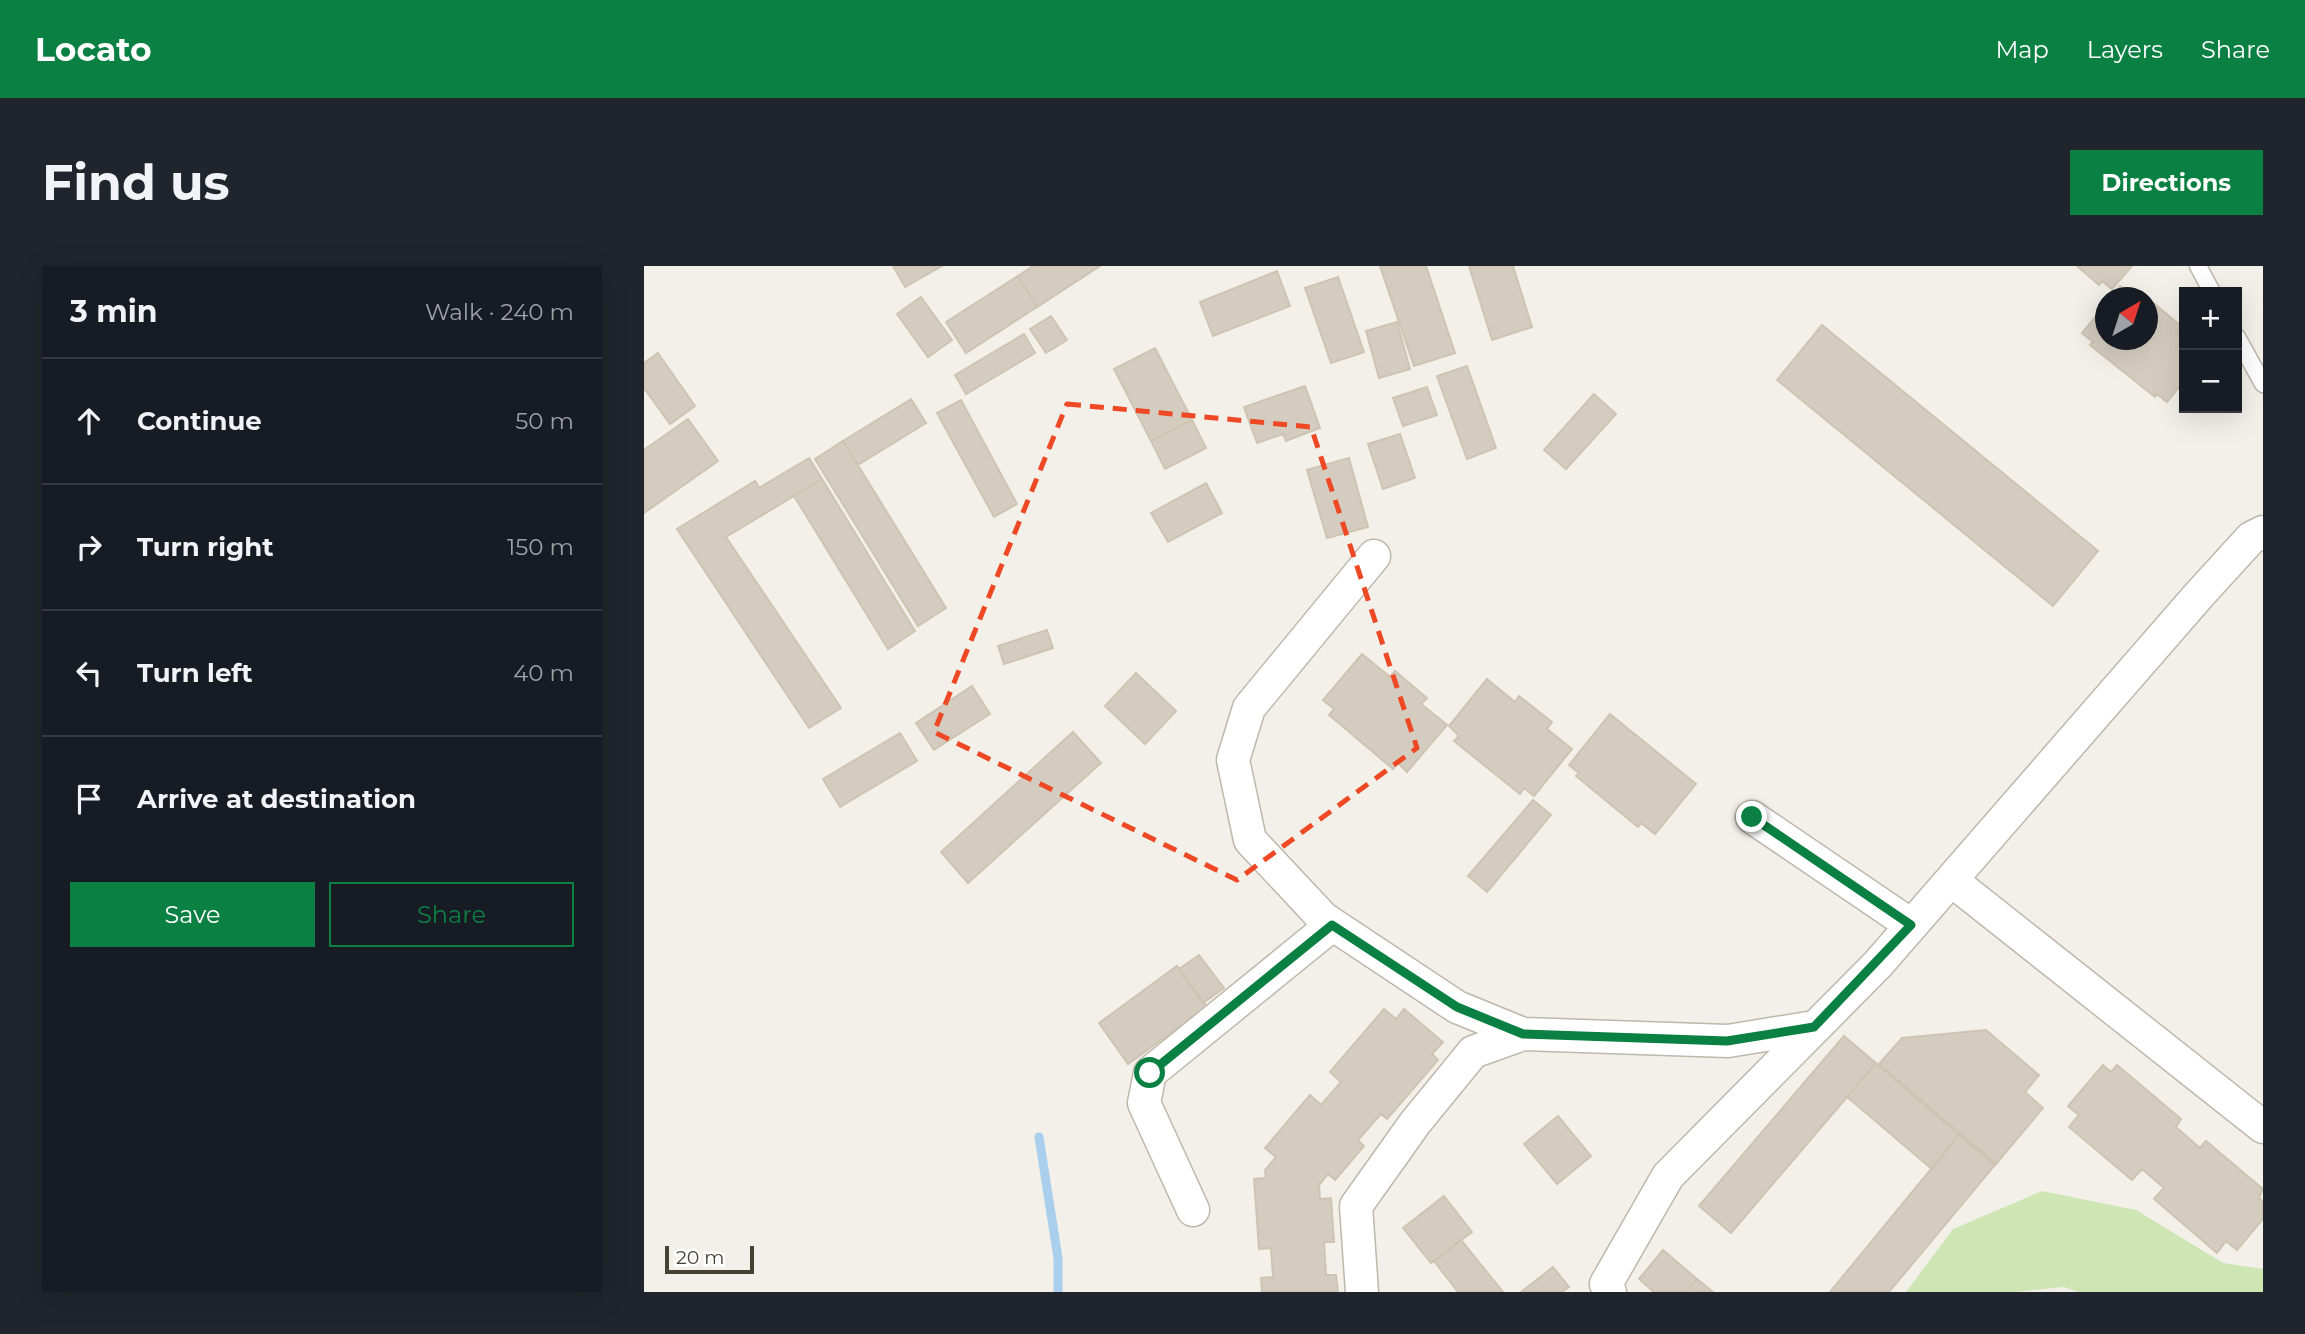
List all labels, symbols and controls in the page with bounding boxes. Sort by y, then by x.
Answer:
text: Locato [35,29,152,69]
text: Map [1995,35,2049,64]
text: Layers [2087,35,2163,64]
text: Share [2201,35,2270,64]
button: Directions [2070,150,2263,215]
text: Find us [42,153,230,212]
north arrow [2095,287,2158,350]
map controls [2179,287,2242,413]
button: + [2179,287,2242,350]
text: 3 min [70,293,157,330]
text: Walk · 240 m [425,298,574,326]
button: − [2179,350,2242,413]
icon: ahead [70,402,108,440]
text: Continue [137,405,262,437]
text: 50 m [515,407,574,435]
icon: right [70,528,108,566]
text: Turn right [137,531,273,563]
text: 150 m [507,533,574,561]
icon: left [70,654,108,692]
text: Turn left [137,657,253,689]
text: 40 m [513,659,574,687]
icon: arrive [70,780,108,818]
text: Arrive at destination [137,783,416,815]
route end [1736,801,1767,832]
button: Save [70,882,315,947]
button: Share [329,882,574,947]
route start [1134,1057,1165,1088]
scale bar [665,1243,754,1275]
text: 20 m [676,1246,724,1269]

